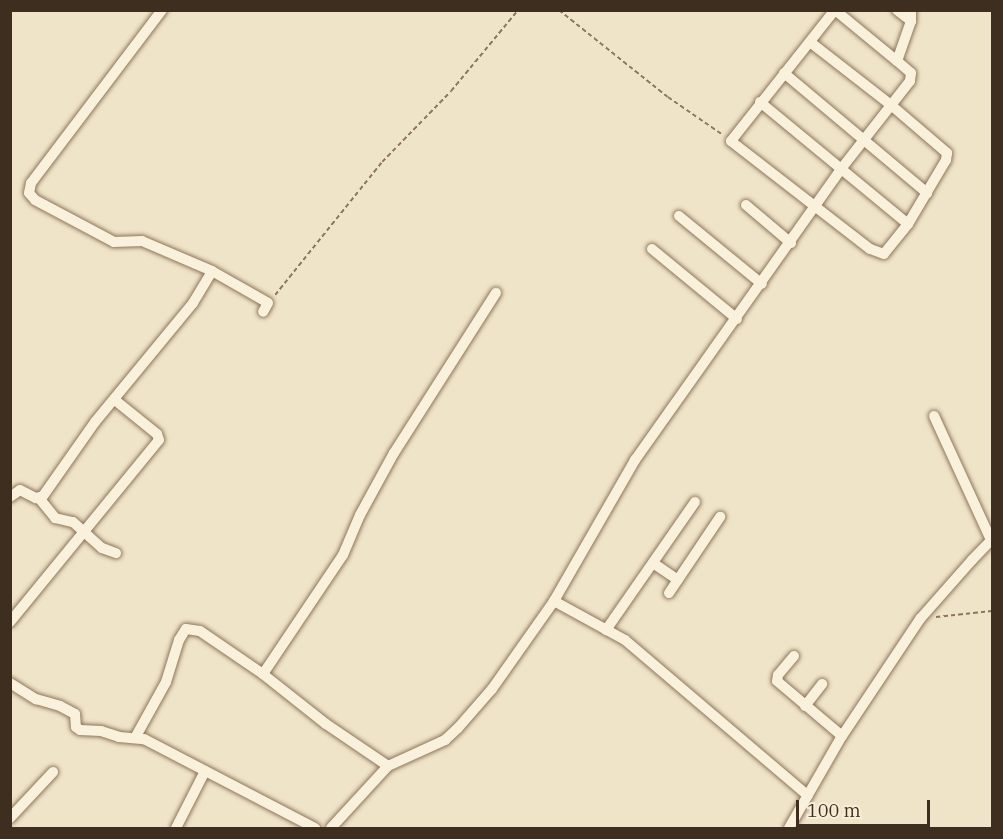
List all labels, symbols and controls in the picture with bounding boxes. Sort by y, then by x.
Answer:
scale bar [799,788,932,826]
text: 100 m [807,799,861,822]

